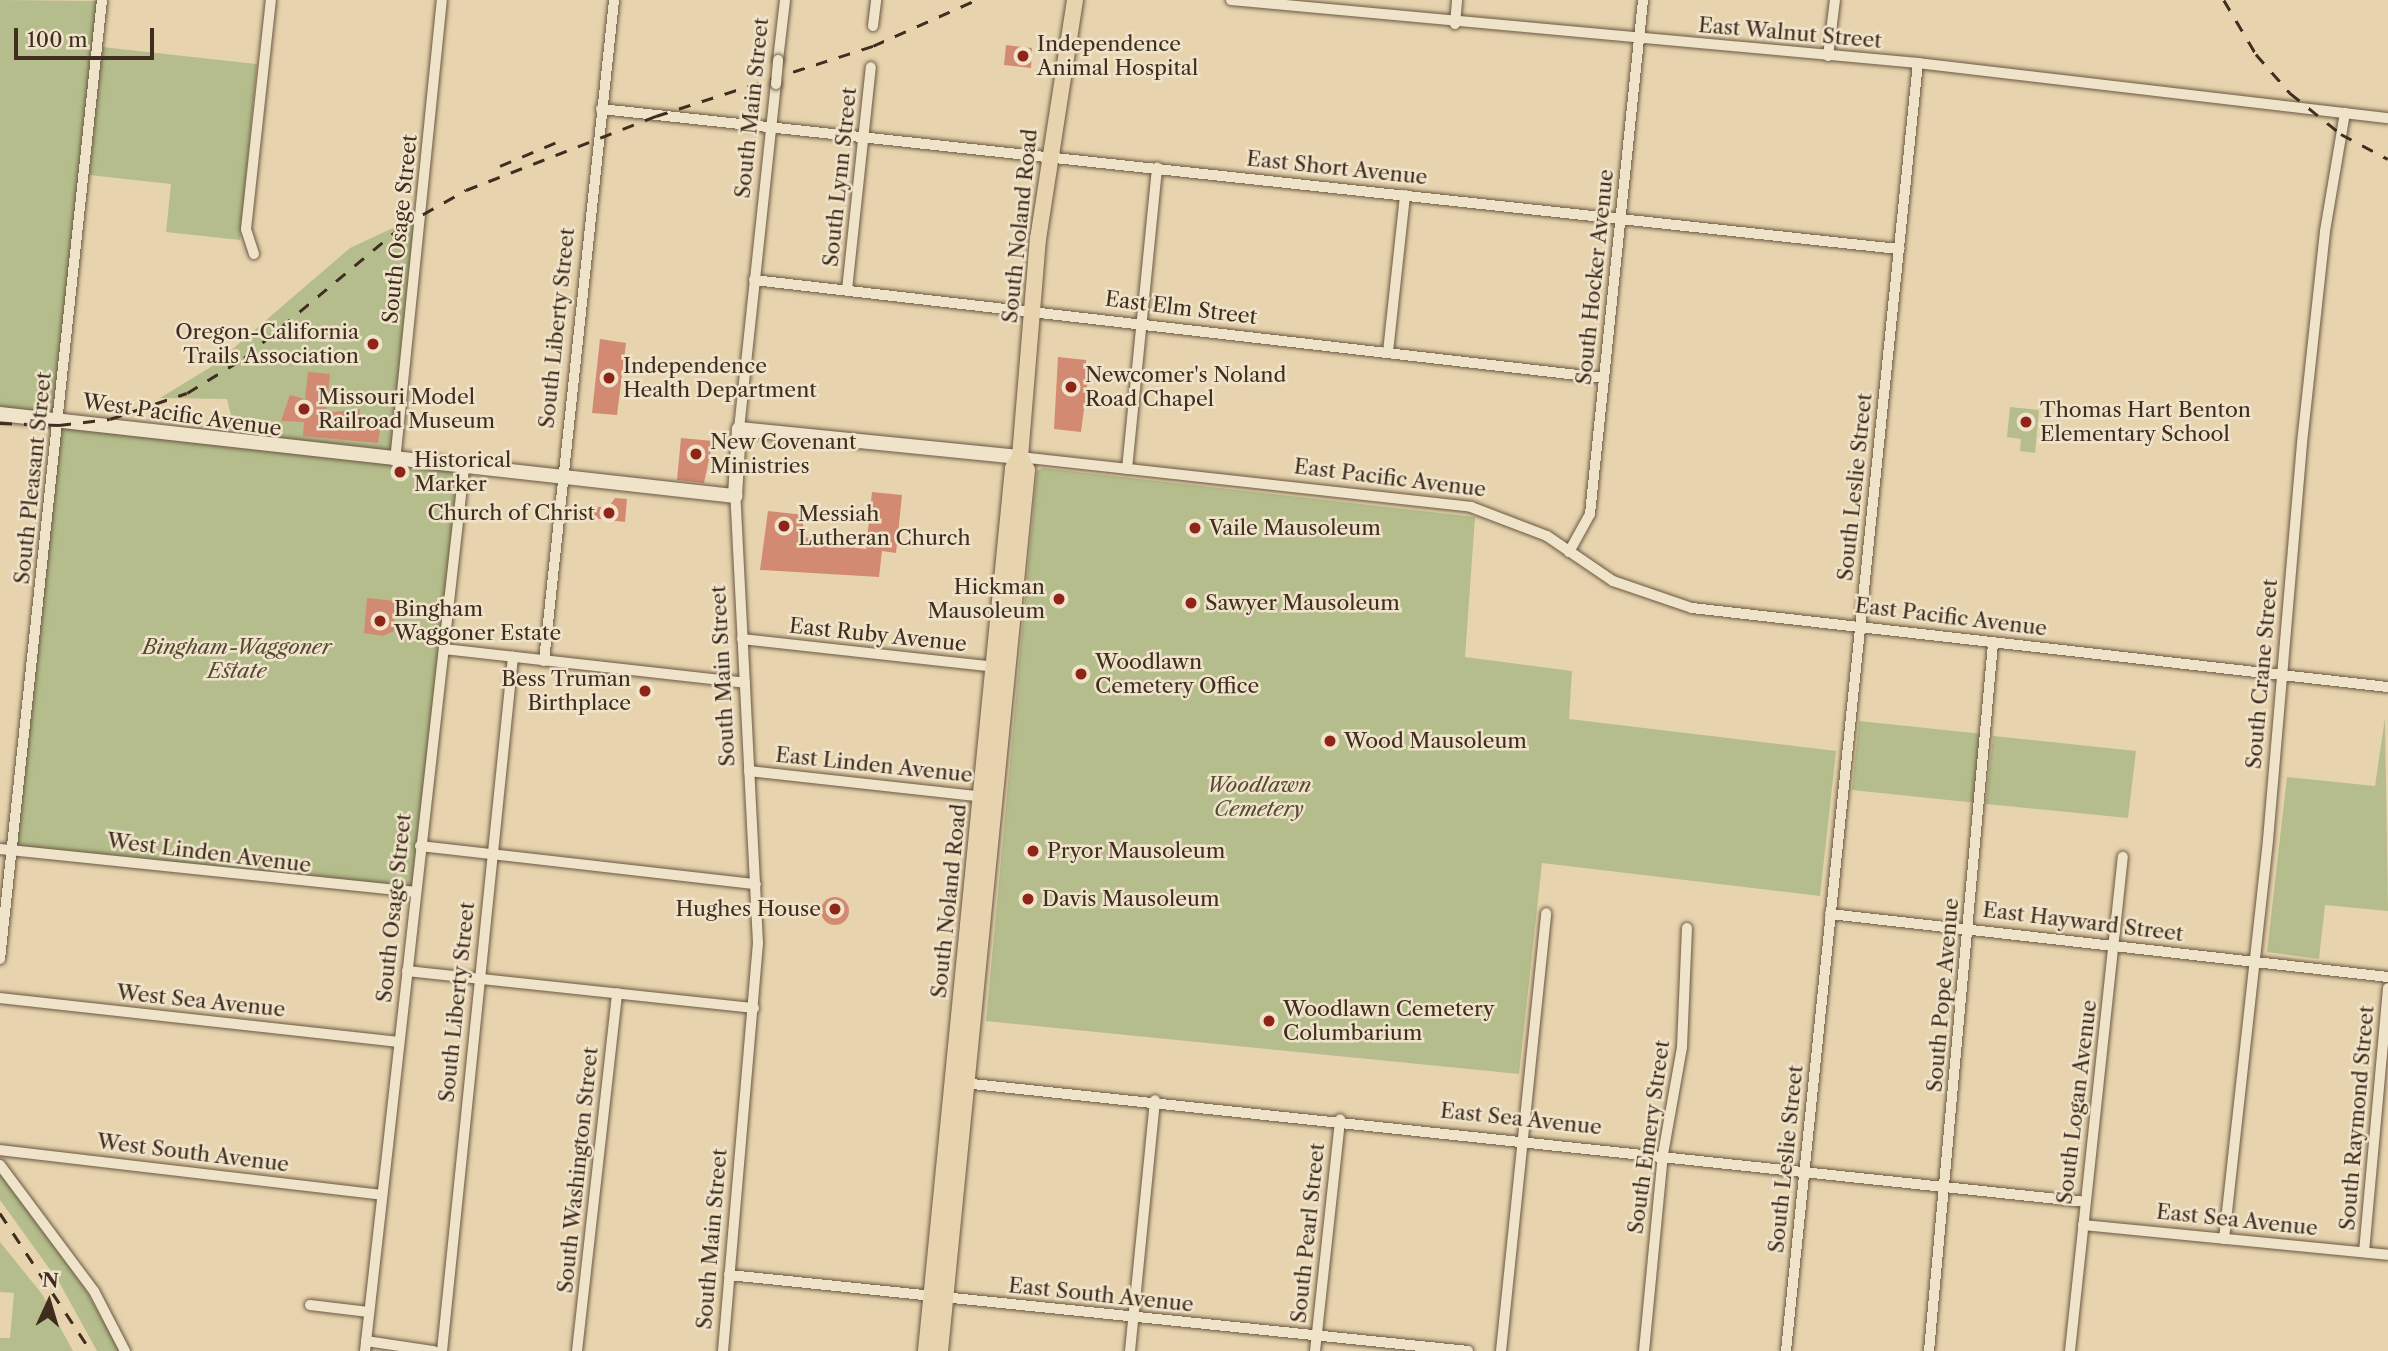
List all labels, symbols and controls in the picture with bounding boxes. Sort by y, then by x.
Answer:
street label: East Walnut Street [1697,12,1883,54]
scale bar [18,14,158,58]
street label: South Main Street [730,17,774,199]
text: 100 m [27,27,88,52]
place label: Independence Animal Hospital [1037,31,1198,81]
marker: Independence Animal Hospital [1015,48,1031,64]
street label: South Lynn Street [818,86,862,268]
street label: South Noland Road [997,128,1043,324]
street label: South Osage Street [378,133,422,325]
street label: East Short Avenue [1245,146,1429,190]
street label: South Hocker Avenue [1571,167,1619,387]
street label: South Liberty Street [534,226,580,430]
street label: East Elm Street [1104,286,1258,330]
place label: Oregon-California Trails Association [175,319,359,369]
marker: Oregon-California Trails Association [365,336,381,352]
place label: Independence Health Department [623,353,817,403]
place label: Newcomer's Noland Road Chapel [1085,362,1286,412]
marker: Independence Health Department [601,370,617,386]
street label: South Pleasant Street [9,371,57,585]
marker: Newcomer's Noland Road Chapel [1063,379,1079,395]
place label: Missouri Model Railroad Museum [318,384,495,434]
street label: West Pacific Avenue [80,388,284,442]
street label: South Leslie Street [1833,392,1877,582]
place label: Thomas Hart Benton Elementary School [2040,397,2251,447]
marker: Missouri Model Railroad Museum [296,401,312,417]
marker: Thomas Hart Benton Elementary School [2018,414,2034,430]
place label: New Covenant Ministries [710,429,857,479]
marker: New Covenant Ministries [688,446,704,462]
place label: Historical Marker [414,447,511,497]
street label: East Pacific Avenue [1292,454,1488,502]
marker: Historical Marker [392,464,408,480]
place label: Church of Christ [427,500,595,526]
place label: Messiah Lutheran Church [798,501,971,551]
marker: Church of Christ [601,505,617,521]
place label: Vaile Mausoleum [1209,515,1381,541]
marker: Messiah Lutheran Church [776,518,792,534]
marker: Vaile Mausoleum [1187,520,1203,536]
place label: Hickman Mausoleum [927,574,1045,624]
street label: South Crane Street [2241,578,2283,770]
street label: South Main Street [706,585,740,767]
place label: Sawyer Mausoleum [1205,590,1400,616]
marker: Hickman Mausoleum [1051,591,1067,607]
street label: East Pacific Avenue [1853,593,2049,641]
marker: Sawyer Mausoleum [1183,595,1199,611]
place label: Bingham Waggoner Estate [394,596,562,646]
marker: Bingham Waggoner Estate [372,613,388,629]
street label: East Ruby Avenue [787,613,969,657]
park label: Bingham-Waggoner Estate [142,634,332,684]
place label: Woodlawn Cemetery Office [1095,649,1260,699]
place label: Bess Truman Birthplace [501,666,631,716]
marker: Woodlawn Cemetery Office [1073,666,1089,682]
marker: Bess Truman Birthplace [637,683,653,699]
place label: Wood Mausoleum [1344,728,1527,754]
marker: Wood Mausoleum [1322,733,1338,749]
street label: East Linden Avenue [774,742,974,788]
park label: Woodlawn Cemetery [1207,772,1311,822]
street label: South Noland Road [926,803,972,999]
street label: South Osage Street [372,812,416,1004]
street label: West Linden Avenue [105,828,313,878]
place label: Pryor Mausoleum [1047,838,1226,864]
marker: Pryor Mausoleum [1025,843,1041,859]
place label: Davis Mausoleum [1042,886,1220,912]
marker: Davis Mausoleum [1020,891,1036,907]
place label: Hughes House [675,896,821,922]
street label: South Pope Avenue [1922,896,1964,1094]
street label: East Hayward Street [1981,897,2185,947]
street label: South Liberty Street [434,900,480,1104]
marker: Hughes House [827,901,843,917]
street label: West Sea Avenue [115,980,287,1022]
place label: Woodlawn Cemetery Columbarium [1283,996,1495,1046]
street label: South Logan Avenue [2052,998,2102,1206]
street label: South Raymond Street [2335,1005,2379,1231]
marker: Woodlawn Cemetery Columbarium [1261,1013,1277,1029]
street label: South Emery Street [1623,1038,1675,1236]
street label: South Washington Street [552,1045,604,1295]
street label: South Leslie Street [1764,1064,1808,1254]
street label: East Sea Avenue [1439,1098,1603,1140]
street label: West South Avenue [95,1129,291,1177]
street label: South Pearl Street [1286,1142,1330,1324]
street label: South Main Street [692,1148,732,1330]
street label: East Sea Avenue [2155,1199,2319,1241]
north arrow [14,1267,84,1337]
text: N [41,1269,60,1293]
street label: East South Avenue [1007,1273,1195,1317]

